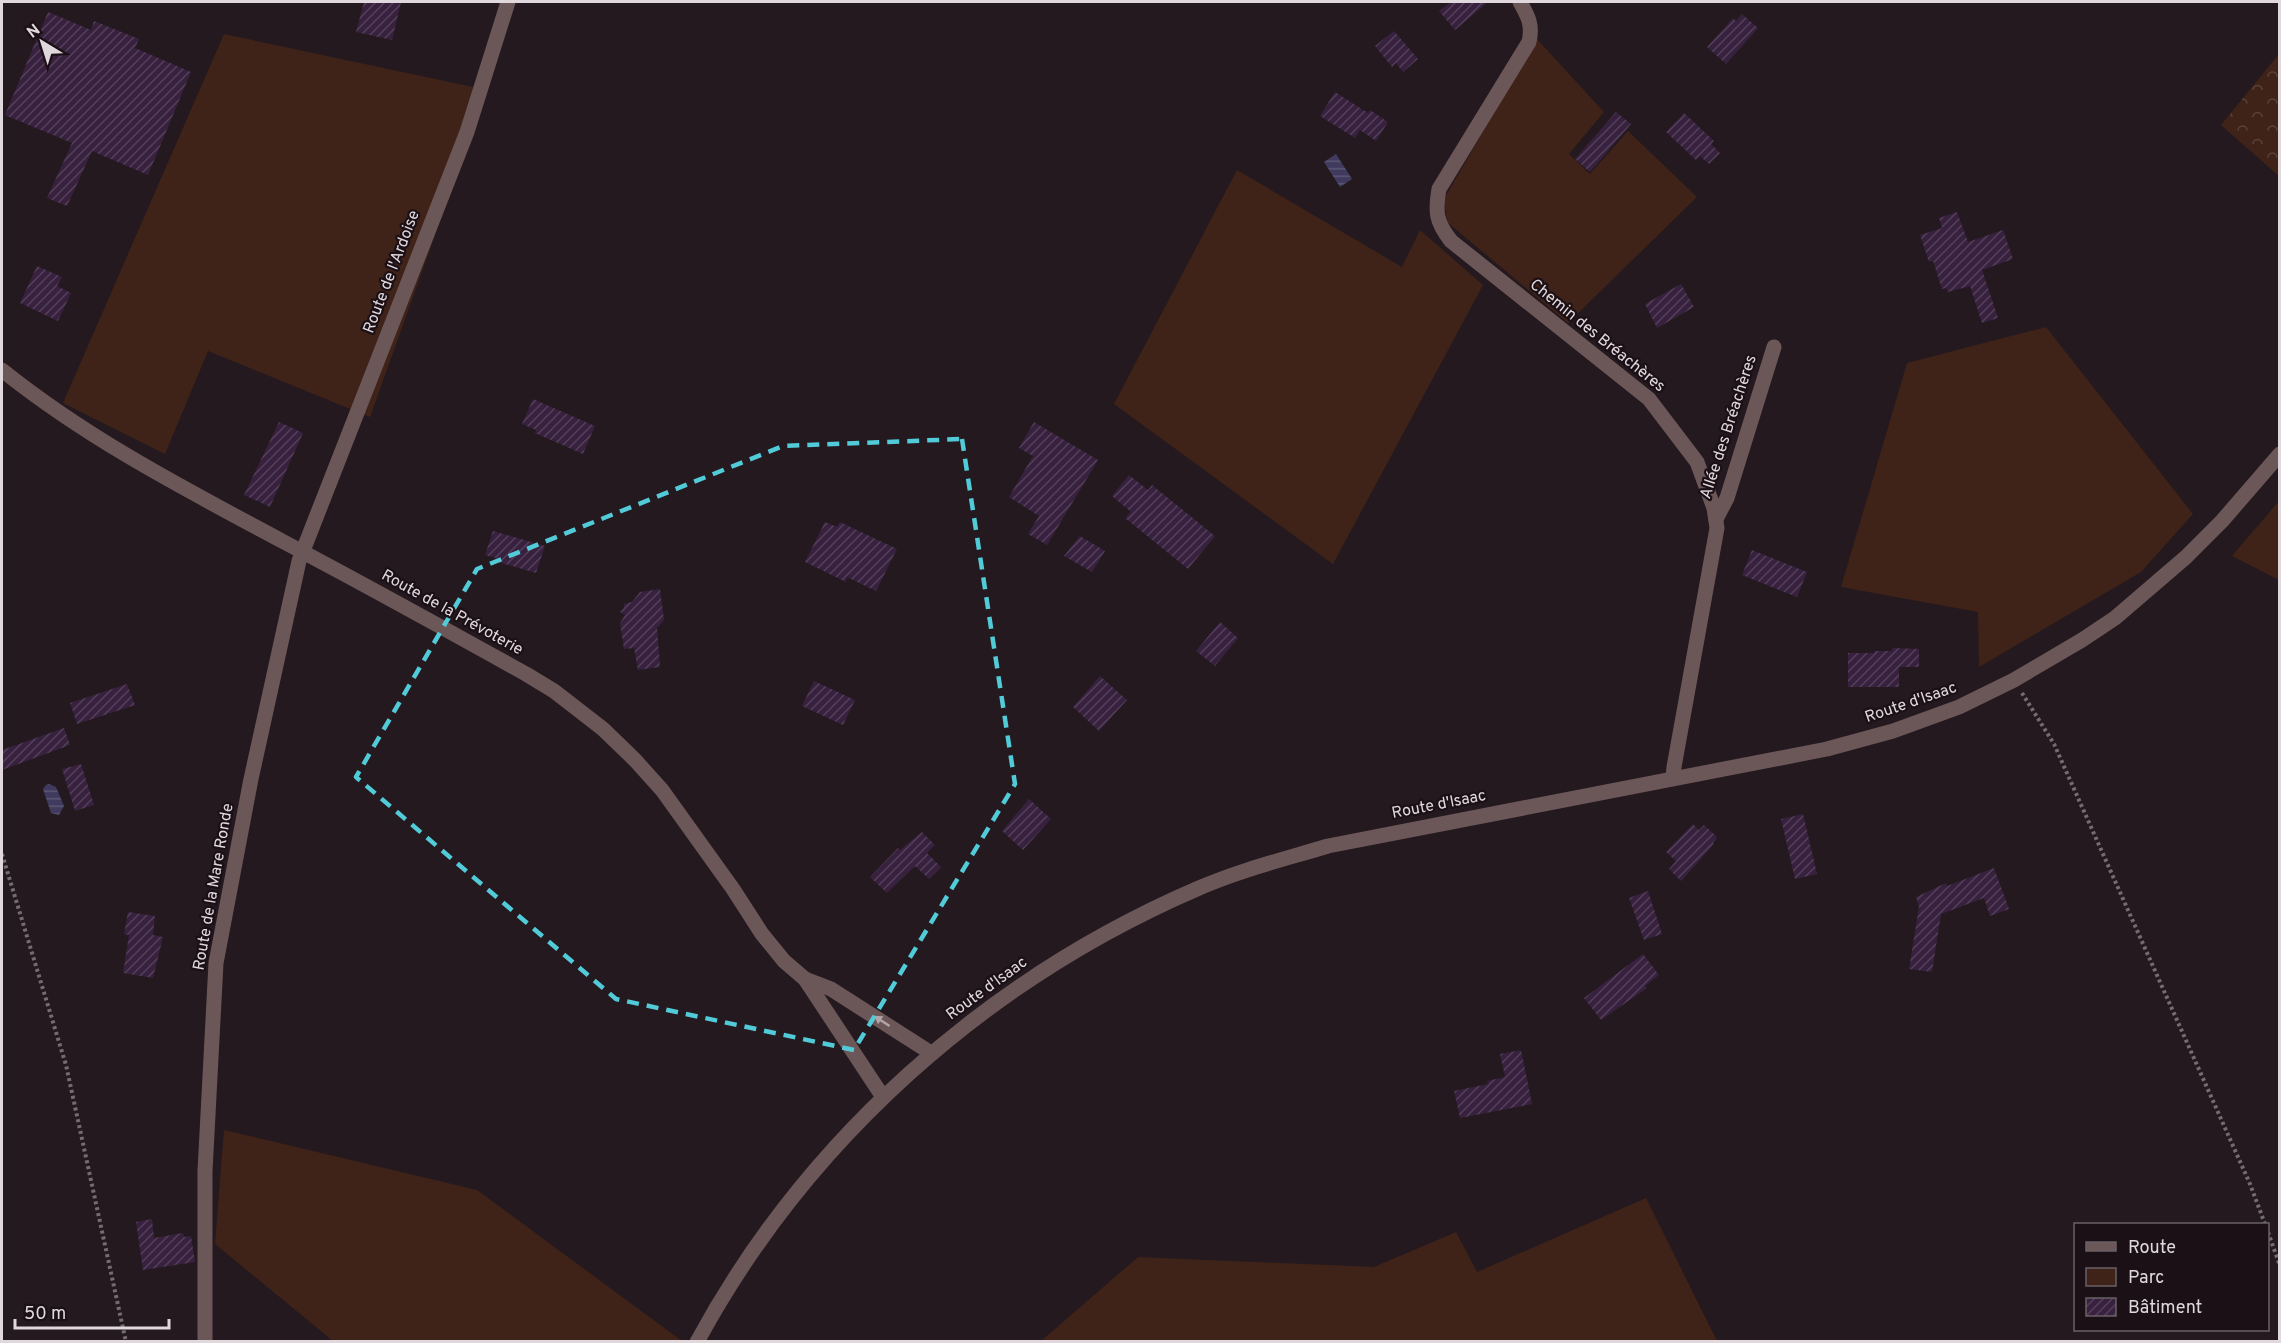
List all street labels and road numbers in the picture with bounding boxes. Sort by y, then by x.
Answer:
street label: Route de l'Ardoise [359,208,425,336]
street label: Chemin des Bréachères [1525,275,1669,397]
street label: Allée des Bréachères [1696,352,1762,502]
street label: Route de la Prévoterie [378,566,526,660]
street label: Route d'Isaac [1863,678,1959,728]
street label: Route d'Isaac [1390,786,1488,824]
street label: Route de la Mare Ronde [189,802,239,972]
street label: Route d'Isaac [942,953,1032,1025]

